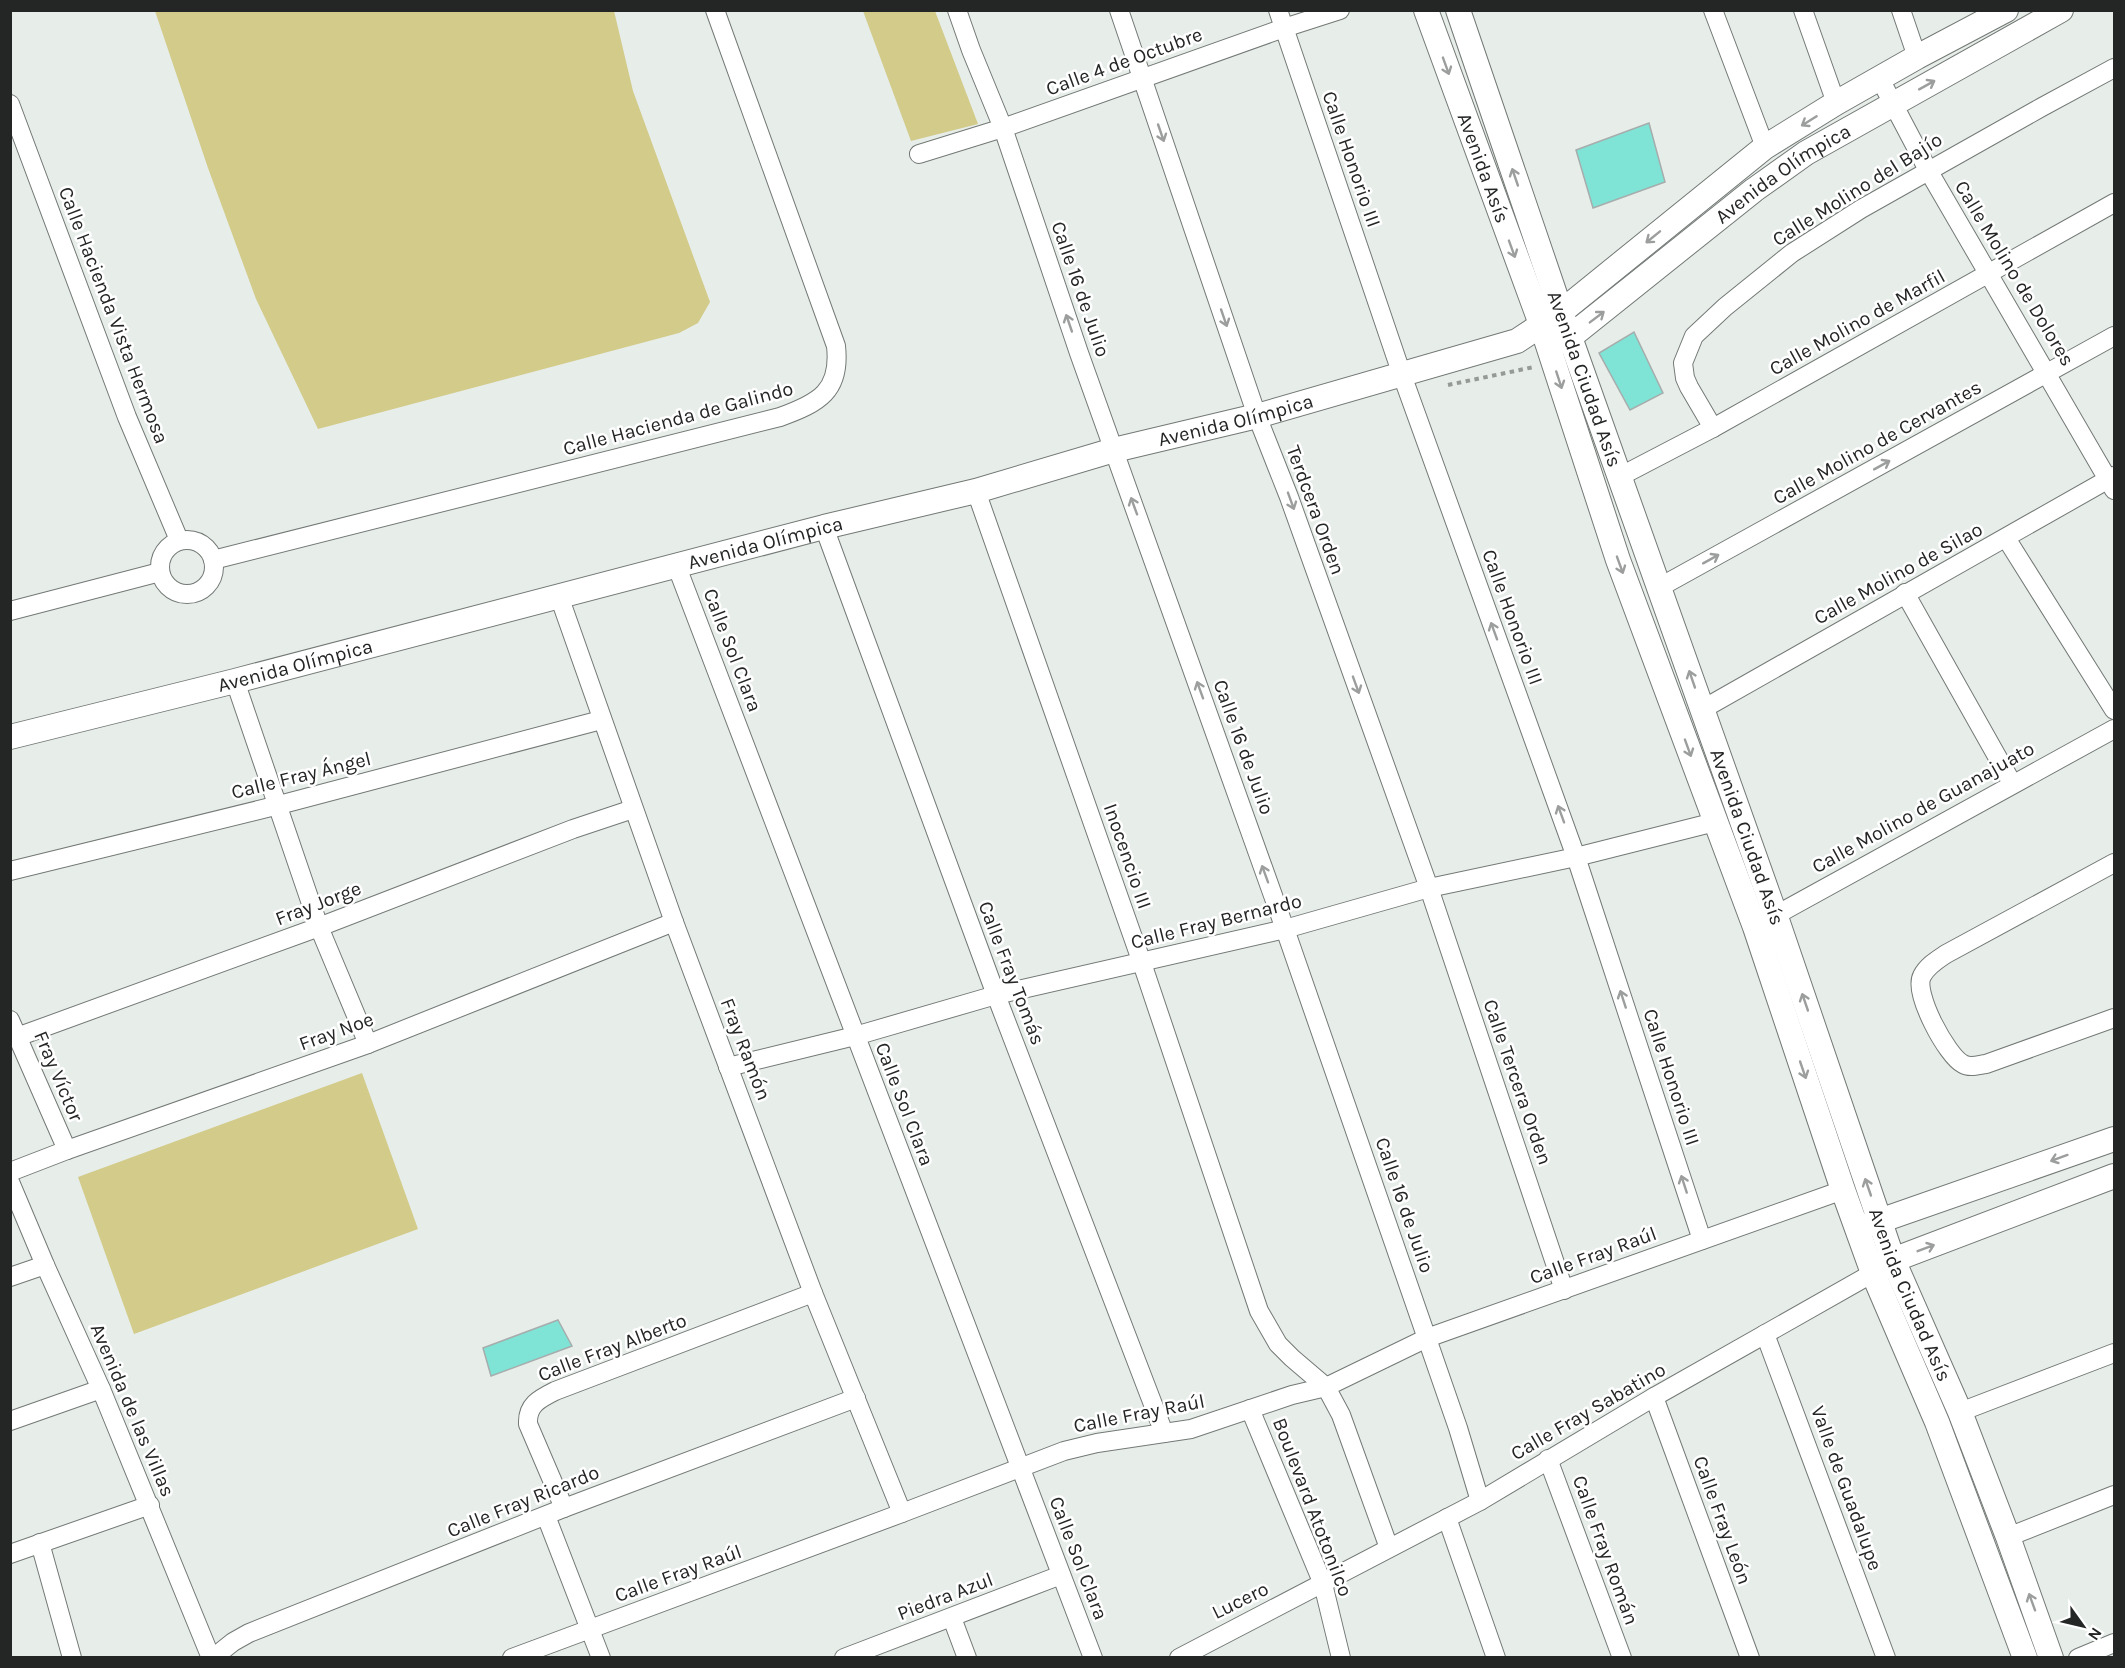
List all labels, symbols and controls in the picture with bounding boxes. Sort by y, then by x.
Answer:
street label: Calle 4 de Octubre [1043,23,1205,100]
one-way arrow [1441,56,1452,74]
one-way arrow [1918,79,1936,90]
street label: Calle Honorio III [1317,88,1386,230]
street label: Avenida Asís [1453,110,1514,226]
one-way arrow [1800,114,1817,127]
street label: Avenida Olímpica [1711,119,1855,228]
one-way arrow [1157,123,1168,142]
street label: Calle Molino del Bajío [1768,128,1946,251]
one-way arrow [1509,168,1520,187]
street label: Calle Molino de Dolores [1950,176,2079,370]
street label: Calle Hacienda Vista Hermosa [54,184,173,447]
street label: Calle 16 de Julio [1047,218,1114,360]
one-way arrow [1645,231,1661,244]
one-way arrow [1507,239,1518,258]
street label: Calle Molino de Marfil [1765,265,1949,380]
street label: Avenida Ciudad Asís [1543,288,1626,470]
one-way arrow [1219,308,1230,327]
one-way arrow [1588,310,1604,323]
one-way arrow [1062,314,1073,333]
one-way arrow [1554,370,1565,389]
street label: Calle Molino de Cervantes [1769,375,1985,509]
street label: Calle Hacienda de Galindo [561,377,796,460]
street label: Avenida Olímpica [1156,389,1316,451]
street label: Terdcera Orden [1282,442,1350,578]
one-way arrow [1873,459,1890,471]
one-way arrow [1286,491,1297,510]
one-way arrow [1128,497,1139,516]
street label: Avenida Olímpica [685,512,845,574]
street label: Calle Molino de Silao [1810,518,1987,629]
street label: Calle Honorio III [1477,546,1548,688]
one-way arrow [1702,553,1720,564]
one-way arrow [1616,555,1627,574]
street label: Calle Sol Clara [699,585,767,715]
one-way arrow [1488,622,1499,641]
street label: Avenida Olímpica [215,634,375,697]
one-way arrow [1686,670,1697,689]
one-way arrow [1351,675,1362,694]
street label: Calle 16 de Julio [1208,677,1279,818]
one-way arrow [1193,681,1204,700]
street label: Calle Molino de Guanajuato [1808,737,2038,878]
one-way arrow [1683,738,1694,757]
street label: Calle Fray Ángel [229,746,373,804]
street label: Avenida Ciudad Asís [1705,746,1789,928]
street label: Inocencio III [1099,800,1156,912]
one-way arrow [1554,806,1565,824]
one-way arrow [1259,865,1270,883]
street label: Fray Jorge [272,877,364,930]
street label: Calle Fray Bernardo [1128,889,1304,954]
street label: Calle Fray Tomás [974,898,1049,1048]
one-way arrow [1617,990,1628,1009]
one-way arrow [1799,993,1810,1012]
street label: Fray Ramón [715,995,776,1104]
street label: Calle Tercera Orden [1478,996,1557,1168]
street label: Calle Honorio III [1639,1006,1704,1148]
street label: Fray Noe [296,1007,377,1056]
street label: Fray Víctor [29,1028,88,1126]
street label: Calle Sol Clara [871,1039,939,1169]
one-way arrow [1798,1060,1809,1079]
street label: Calle 16 de Julio [1371,1134,1438,1276]
one-way arrow [2051,1154,2069,1165]
one-way arrow [1678,1175,1689,1194]
one-way arrow [1862,1178,1873,1197]
street label: Avenida Ciudad Asís [1864,1205,1956,1385]
street label: Calle Fray Raúl [1527,1222,1660,1289]
one-way arrow [1916,1241,1935,1252]
street label: Calle Fray Alberto [535,1309,690,1386]
street label: Avenida de las Villas [86,1320,179,1500]
street label: Calle Fray Sabatino [1507,1358,1670,1465]
street label: Calle Fray Raúl [1072,1389,1207,1437]
street label: Valle de Guadalupe [1806,1403,1887,1574]
street label: Boulevard Atotonilco [1268,1415,1357,1600]
street label: Calle Fray León [1689,1453,1756,1587]
street label: Calle Fray Ricardo [444,1460,603,1542]
street label: Calle Fray Román [1568,1472,1643,1628]
street label: Calle Sol Clara [1045,1493,1113,1623]
street label: Calle Fray Raúl [612,1540,745,1607]
street label: Piedra Azul [894,1568,996,1625]
street label: Lucero [1208,1577,1272,1624]
one-way arrow [2025,1593,2036,1612]
north arrow [2053,1596,2113,1656]
text: N [2084,1624,2106,1644]

